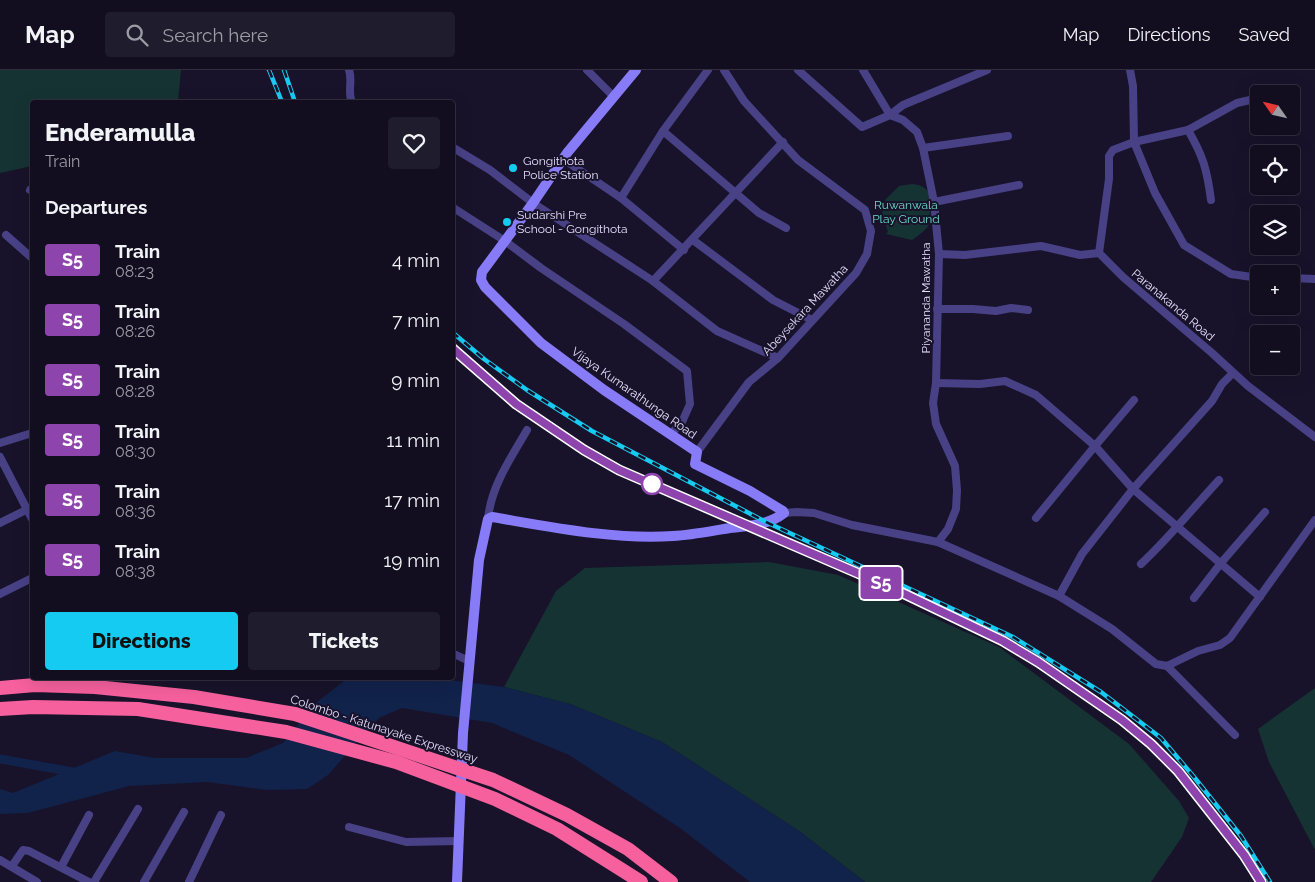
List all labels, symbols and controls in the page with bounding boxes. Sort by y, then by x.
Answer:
search box [105,12,455,57]
text: Map [25,20,75,49]
icon: search [123,21,151,49]
text: Search here [163,24,268,46]
text: Map [1063,24,1099,45]
text: Directions [1127,24,1211,45]
text: Saved [1239,24,1290,45]
north arrow [1250,85,1300,135]
map controls [1250,85,1300,375]
button: heart [388,117,440,169]
text: Enderamulla [45,118,195,147]
button: locate [1250,145,1300,195]
text: Train [45,152,80,171]
place label: Gongithota Police Station [523,154,598,182]
marker: Gongithota Police Station [507,162,519,174]
text: Departures [45,196,147,218]
park label: Ruwanwala Play Ground [872,198,940,226]
button: layers [1250,205,1300,255]
place label: Sudarshi Pre School - Gongithota [517,208,628,236]
marker: Sudarshi Pre School - Gongithota [501,216,513,228]
text: Train [115,240,160,262]
street label: Piyananda Mawatha [919,242,933,354]
text: S5 [62,249,83,270]
text: 4 min [392,249,440,271]
text: 08:23 [115,262,154,281]
street label: Abeysekara Mawatha [759,262,851,358]
button: + [1250,265,1300,315]
street label: Paranakanda Road [1129,266,1217,344]
text: Train [115,300,160,322]
text: S5 [62,309,83,330]
text: 7 min [392,309,440,331]
text: 08:26 [115,322,155,341]
button: − [1250,325,1300,375]
street label: Vijaya Kumarathunga Road [569,344,699,442]
text: Train [115,360,160,382]
text: S5 [62,369,83,390]
text: 9 min [391,369,440,391]
text: 08:28 [115,382,155,401]
text: Train [115,420,160,442]
text: S5 [62,429,83,450]
text: 11 min [386,429,440,451]
text: 08:30 [115,442,156,461]
unlabelled marker [641,473,663,495]
text: Train [115,480,160,502]
text: S5 [62,489,83,510]
text: 17 min [384,489,440,511]
text: 08:36 [115,502,155,521]
text: Train [115,540,160,562]
text: S5 [62,549,83,570]
text: 19 min [383,549,440,571]
text: 08:38 [115,562,155,581]
line badge: S5 [858,567,904,599]
text: S5 [870,572,892,593]
button: Directions [45,612,238,670]
button: Tickets [248,612,440,670]
street label: Colombo - Katunayake Expressway [289,692,480,766]

